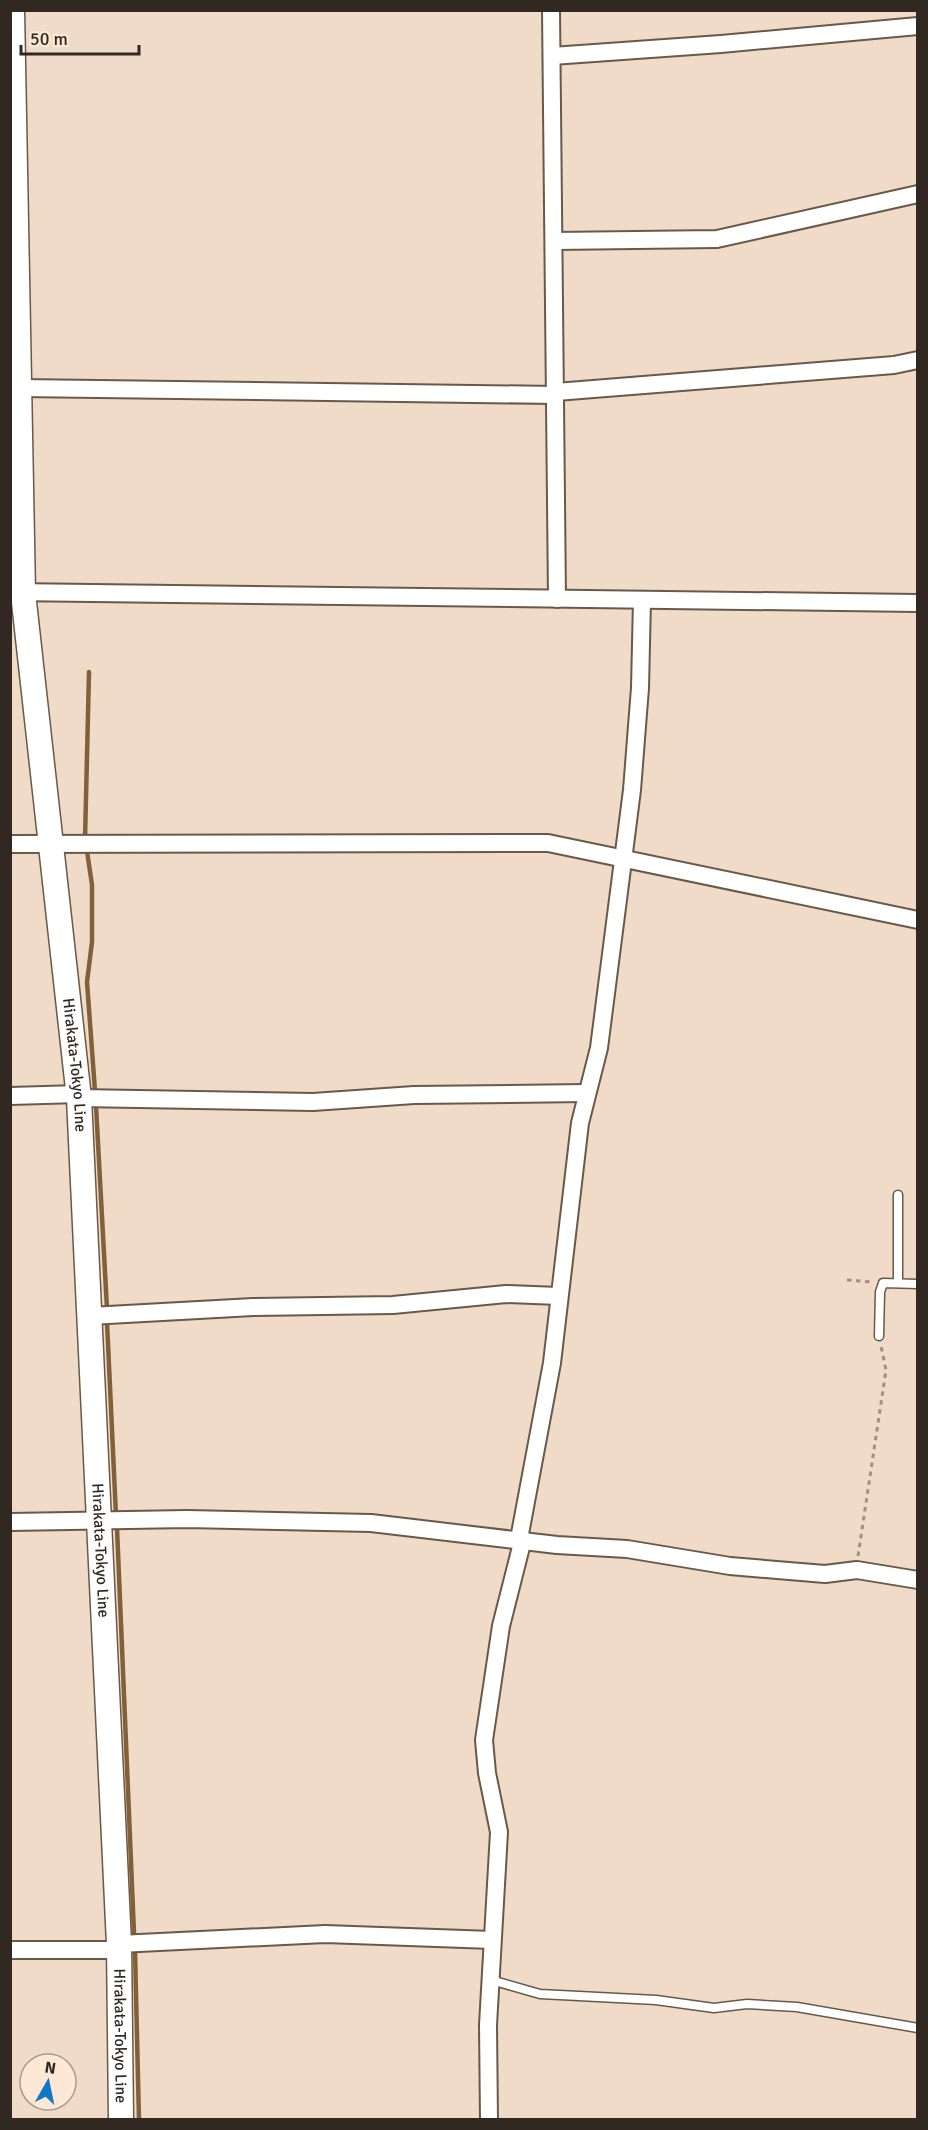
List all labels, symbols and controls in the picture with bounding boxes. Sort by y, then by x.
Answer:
scale bar [21,18,140,56]
text: 50 m [30,28,68,50]
street label: Hirakata-Tokyo Line [58,997,91,1133]
street label: Hirakata-Tokyo Line [87,1483,114,1618]
street label: Hirakata-Tokyo Line [109,1968,131,2103]
north arrow [18,2052,78,2112]
text: N [43,2057,57,2079]

